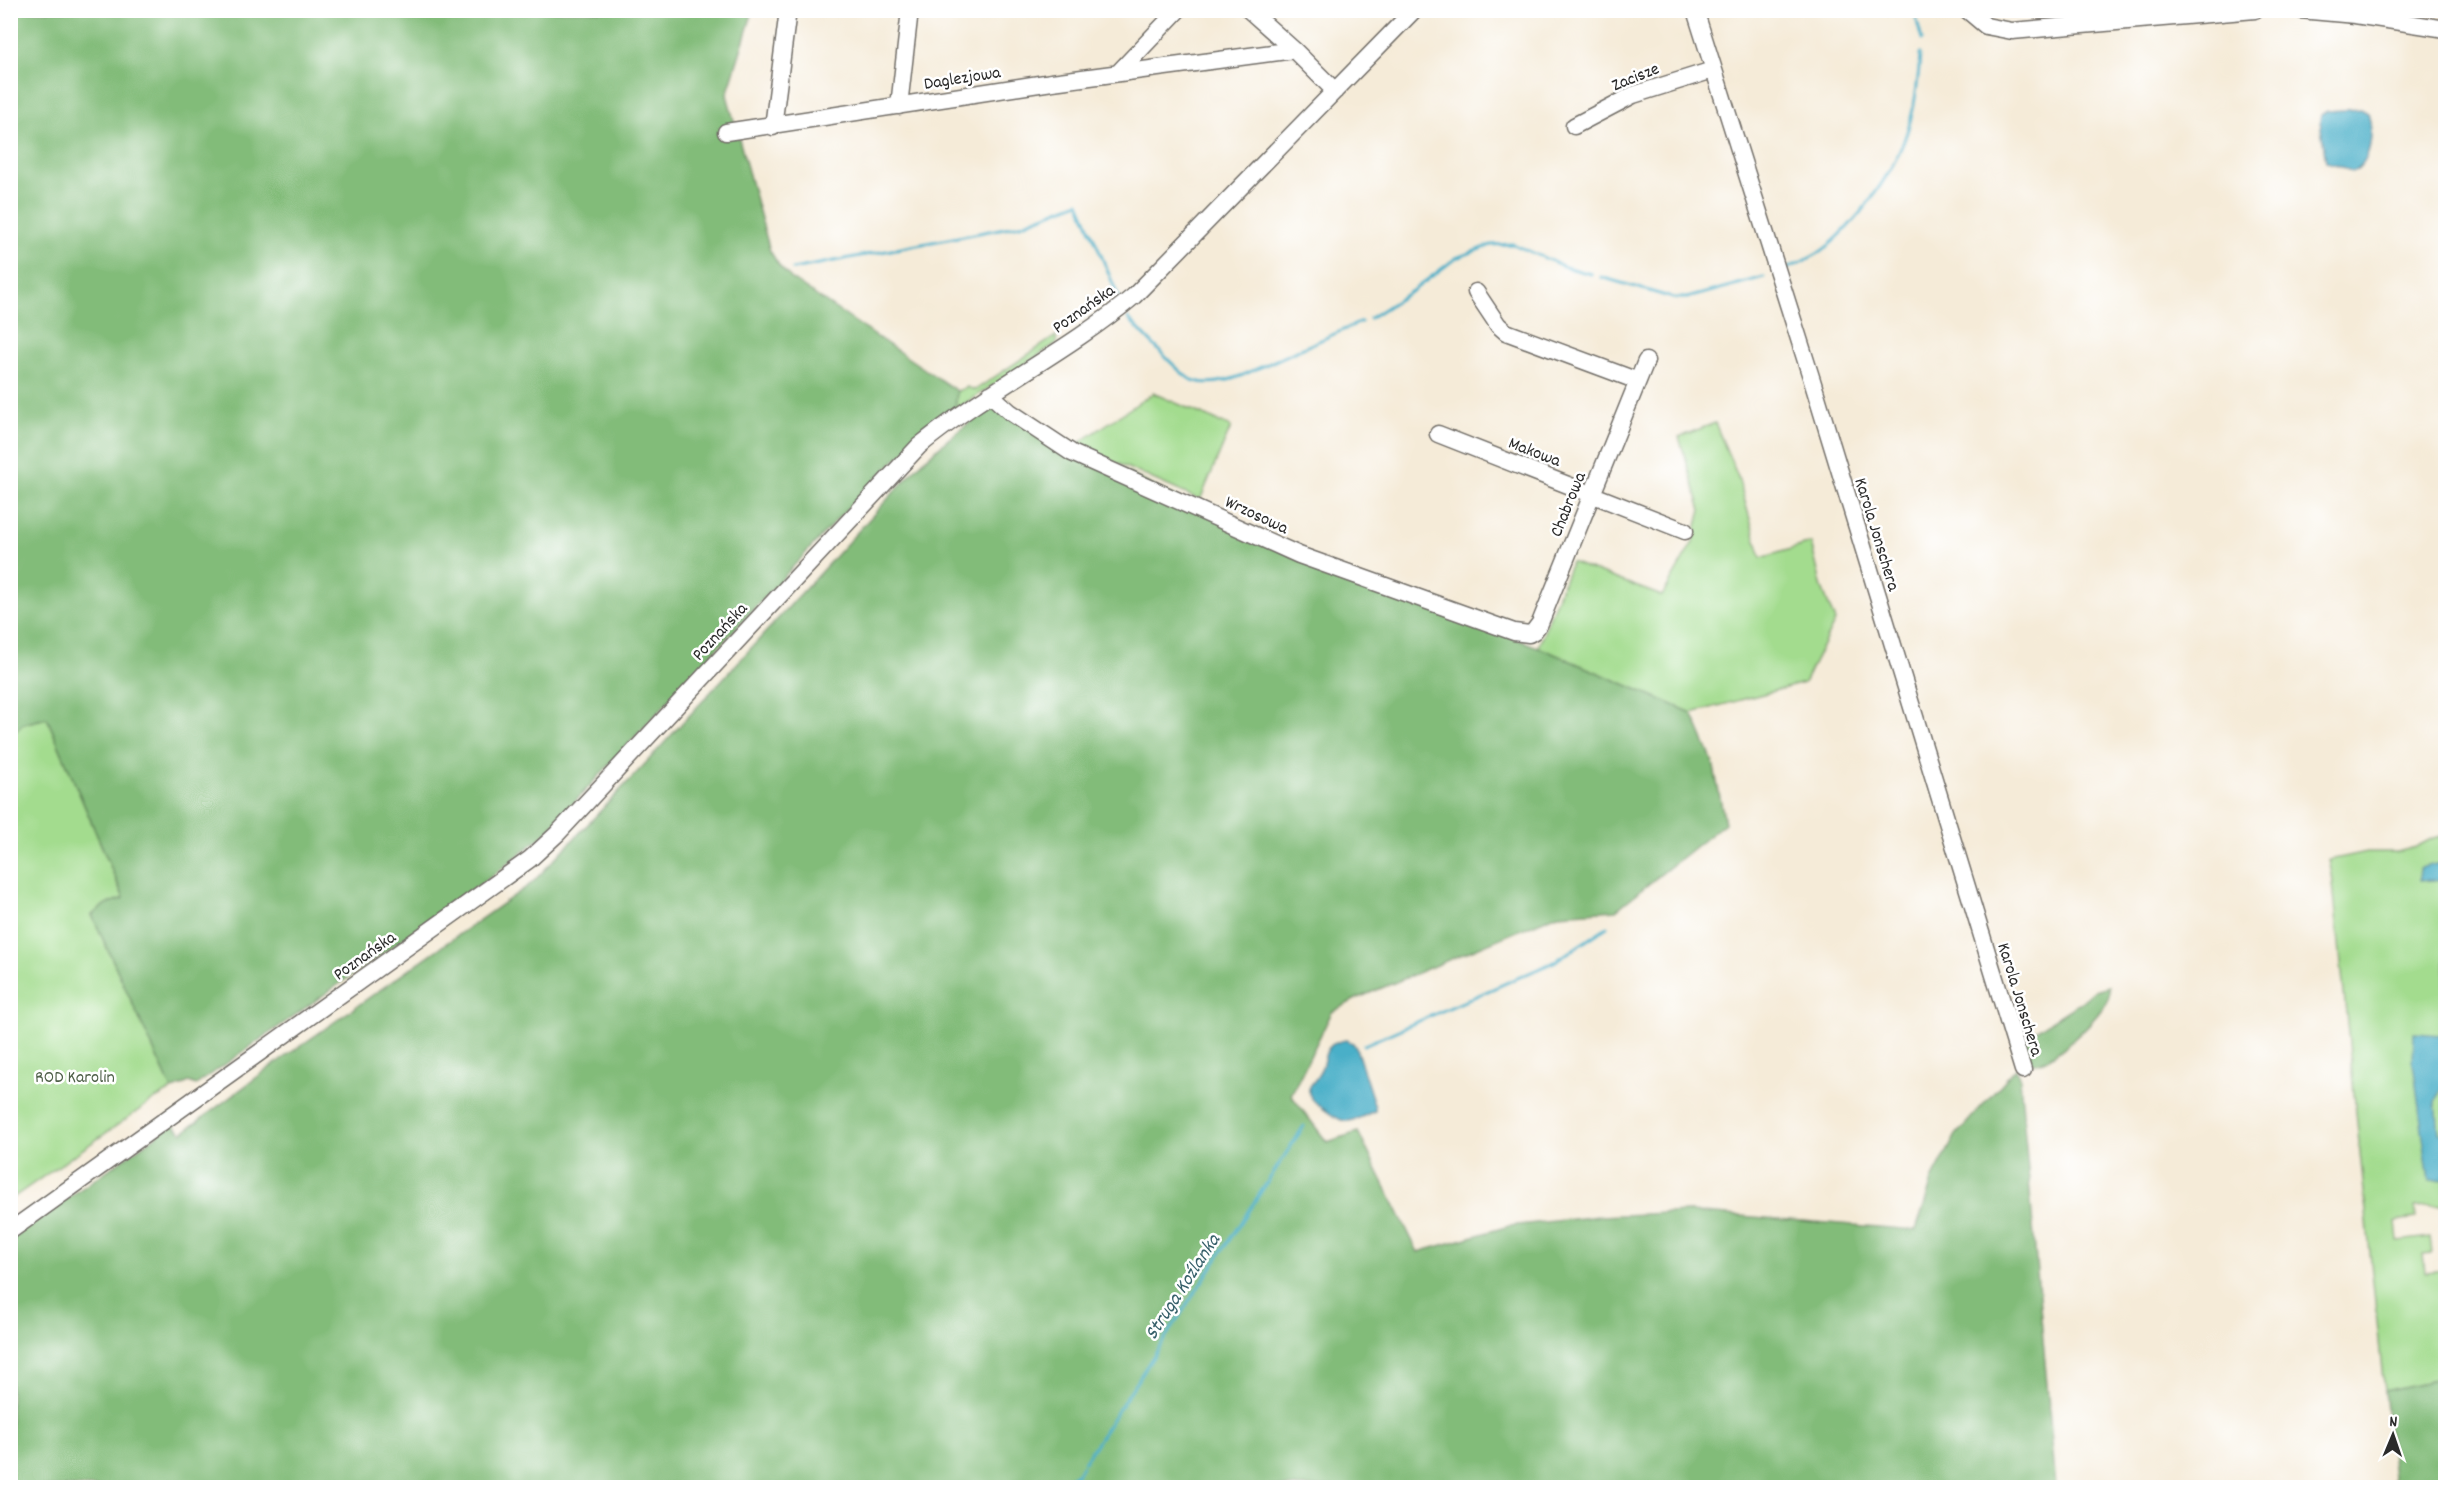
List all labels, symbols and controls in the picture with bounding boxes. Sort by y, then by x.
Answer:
street label: Zacisze [1608,57,1664,99]
street label: Daglezjowa [922,61,1003,98]
street label: Poznańska [1048,279,1121,341]
street label: Makowa [1504,432,1565,475]
street label: Chabrowa [1545,468,1594,541]
street label: Karola Jonschera [1847,475,1905,595]
street label: Wrzosowa [1220,491,1292,542]
street label: Poznańska [687,598,755,667]
street label: Poznańska [329,926,402,988]
street label: Karola Jonschera [1990,940,2048,1060]
park label: ROD Karolin [35,1066,115,1091]
water label: Struga Koźlanka [1139,1228,1229,1346]
north arrow [2363,1405,2423,1465]
text: N [2389,1411,2398,1434]

